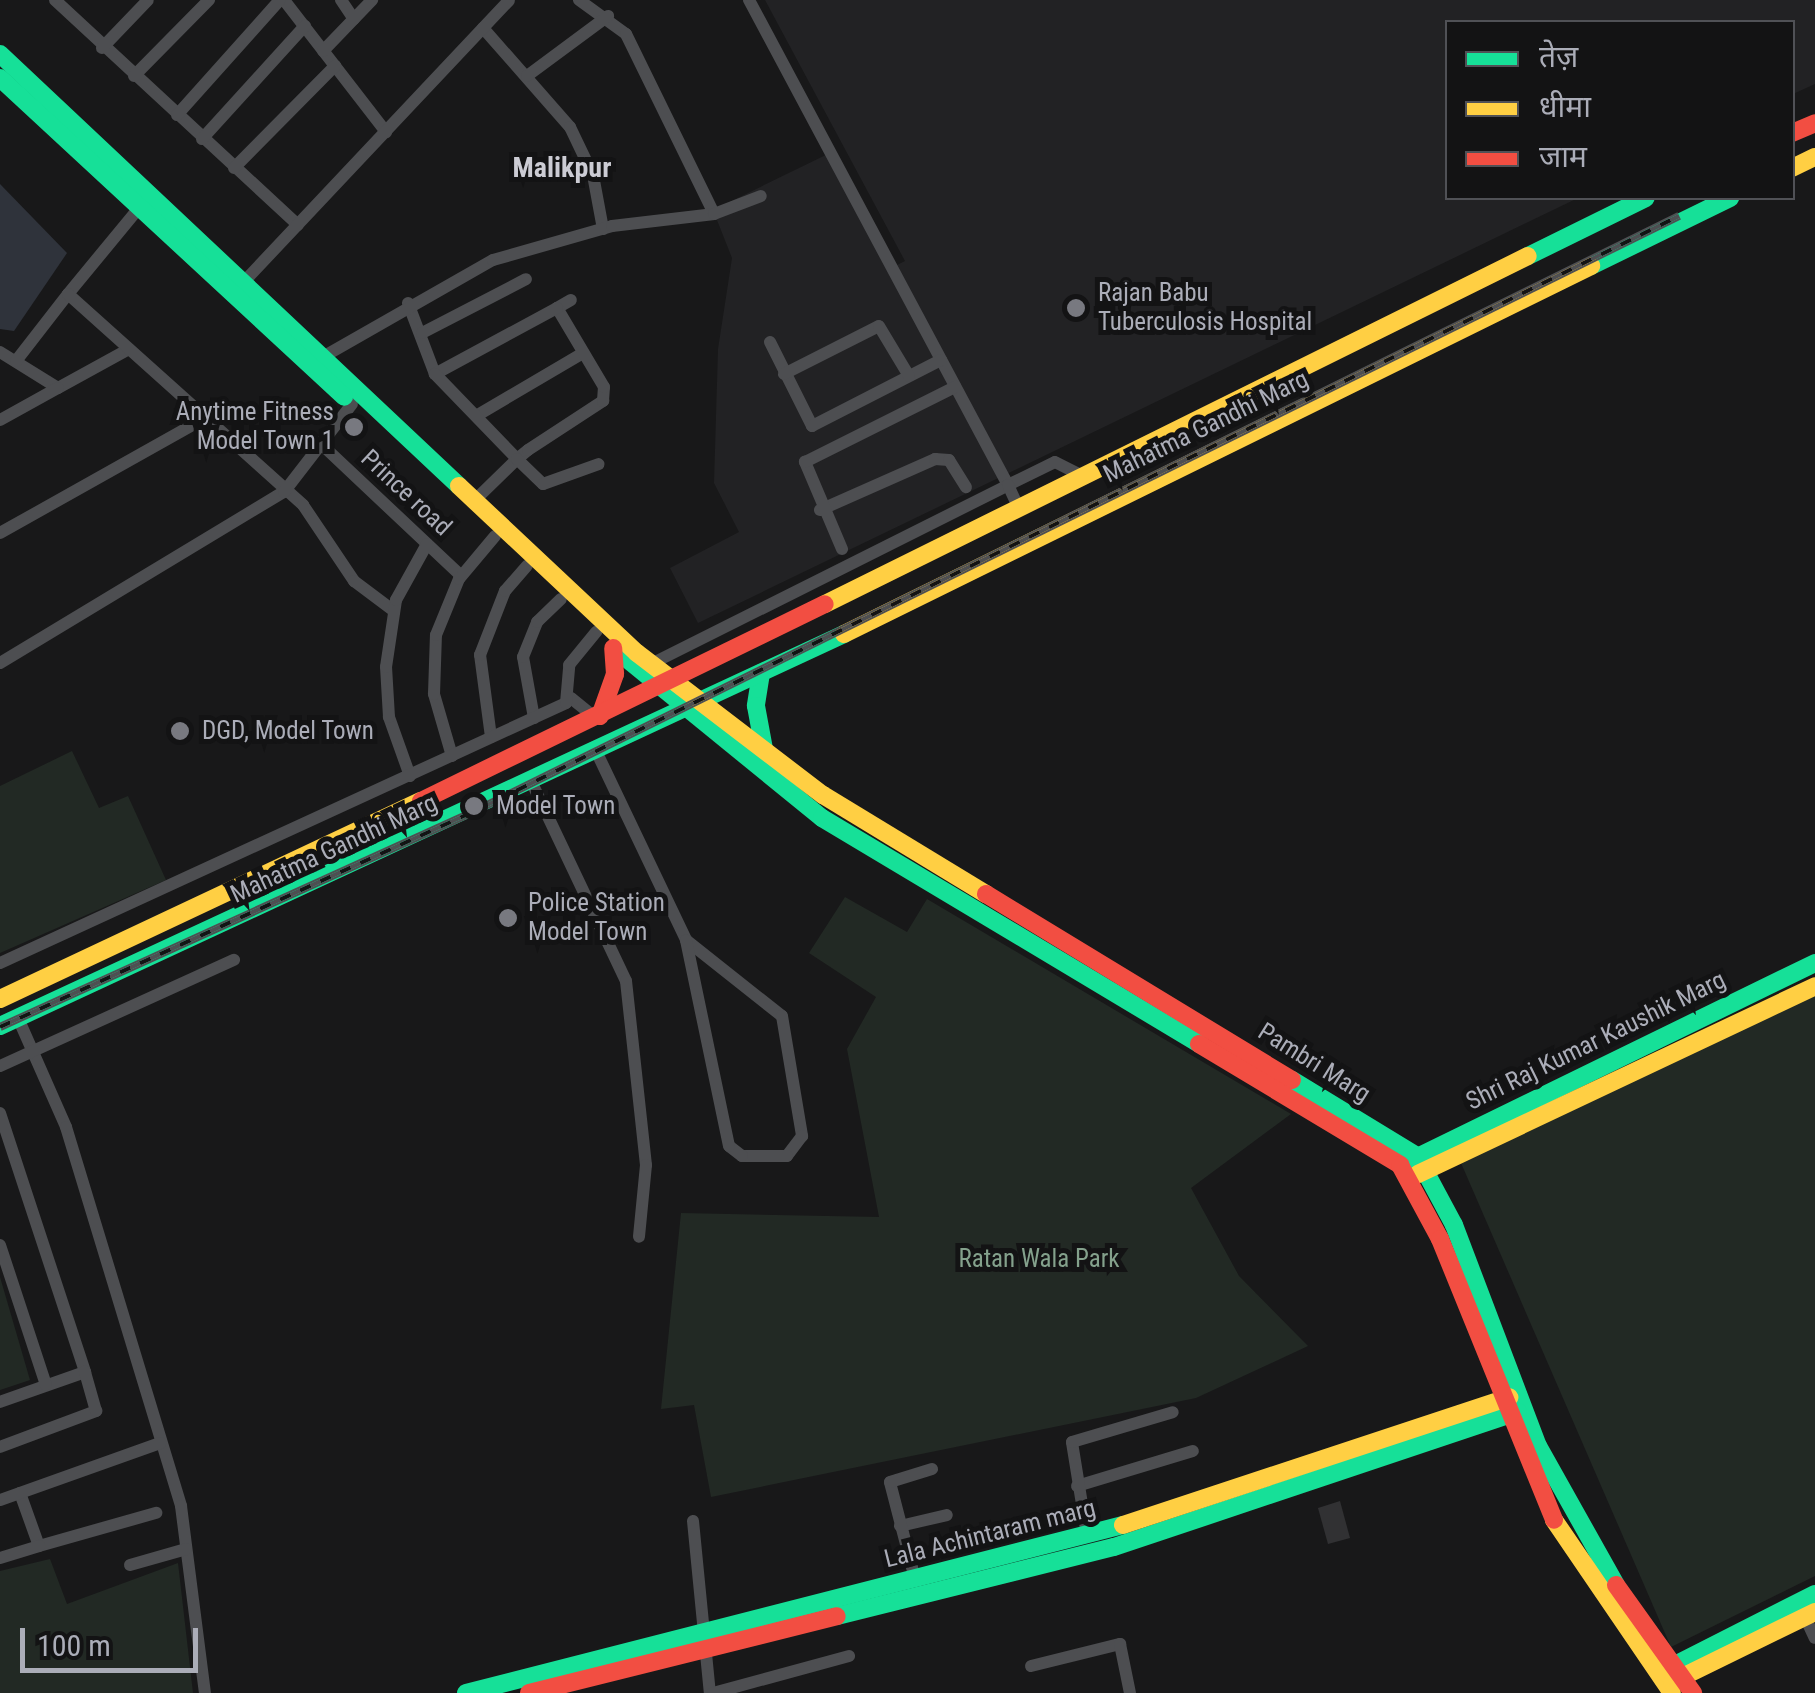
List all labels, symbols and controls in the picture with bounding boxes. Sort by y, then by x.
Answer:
legend [1445,20,1795,200]
text: तेज़ [1539,39,1578,74]
text: धीमा [1539,89,1591,124]
text: जाम [1539,139,1587,174]
district label: Malikpur [513,151,611,185]
place label: Rajan Babu Tuberculosis Hospital [1098,279,1312,338]
marker: Rajan Babu Tuberculosis Hospital [1063,295,1089,321]
street label: Mahatma Gandhi Marg [1099,364,1313,490]
place label: Anytime Fitness Model Town 1 [176,398,334,457]
marker: Anytime Fitness Model Town 1 [343,416,365,438]
street label: Prince road [355,444,457,542]
place label: DGD, Model Town [202,716,374,746]
marker: DGD, Model Town [167,718,193,744]
street label: Mahatma Gandhi Marg [226,788,442,910]
place label: Model Town [496,791,616,821]
marker: Model Town [461,793,487,819]
place label: Police Station Model Town [528,889,665,948]
marker: Police Station Model Town [497,907,519,929]
street label: Shri Raj Kumar Kaushik Marg [1461,965,1731,1117]
street label: Pambri Marg [1252,1017,1376,1109]
park label: Ratan Wala Park [958,1244,1120,1274]
street label: Lala Achintaram marg [881,1493,1099,1575]
scale bar [25,1608,202,1670]
text: 100 m [37,1628,111,1663]

